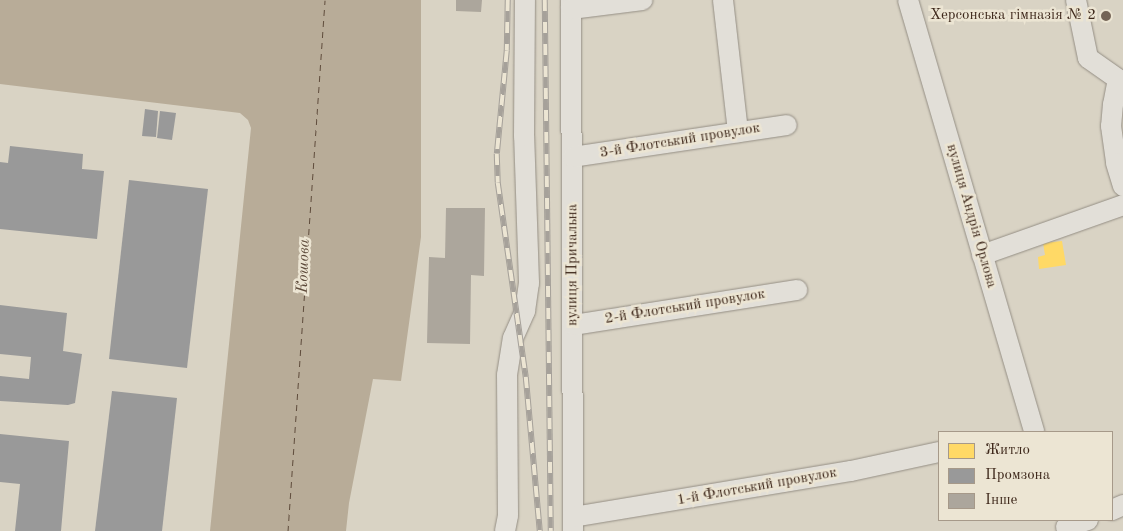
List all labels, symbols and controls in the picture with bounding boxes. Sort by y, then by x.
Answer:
place label: Херсонська гімназія № 2 [930,7,1096,25]
marker: Херсонська гімназія № 2 [1100,10,1112,22]
street label: 3-й Флотський провулок [599,119,761,163]
street label: вулиця Андрія Орлова [942,142,1000,290]
street label: вулиця Причальна [564,204,582,326]
water label: Кошова [293,238,315,294]
street label: 2-й Флотський провулок [604,285,766,329]
legend [938,431,1113,521]
text: Житло [985,443,1030,458]
street label: 1-й Флотський провулок [676,464,838,510]
text: Промзона [985,468,1050,483]
text: Інше [985,493,1017,508]

